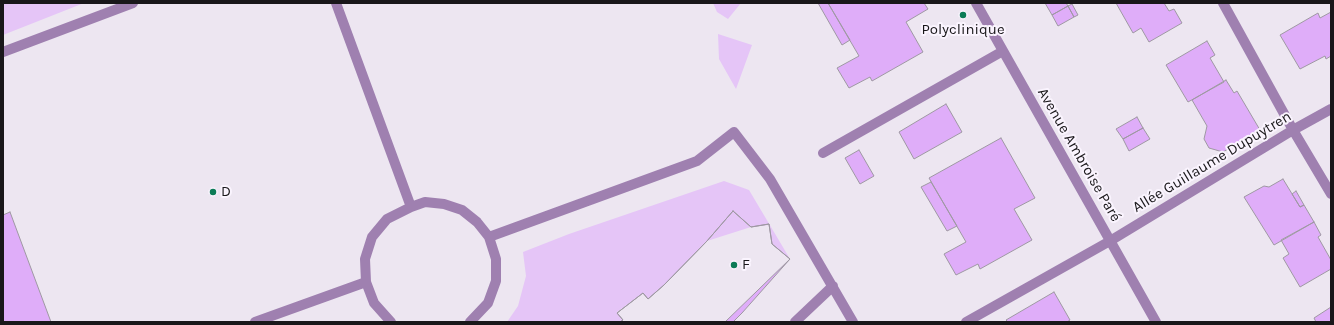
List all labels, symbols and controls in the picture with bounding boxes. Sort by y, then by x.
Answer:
marker: Polyclinique [958,10,968,20]
place label: Polyclinique [921,21,1005,39]
street label: Avenue Ambroise Paré [1033,85,1125,225]
street label: Allée Guillaume Dupuytren [1129,107,1295,217]
place label: D [221,183,231,201]
marker: D [208,187,218,197]
place label: F [742,256,750,274]
marker: F [729,260,739,270]

